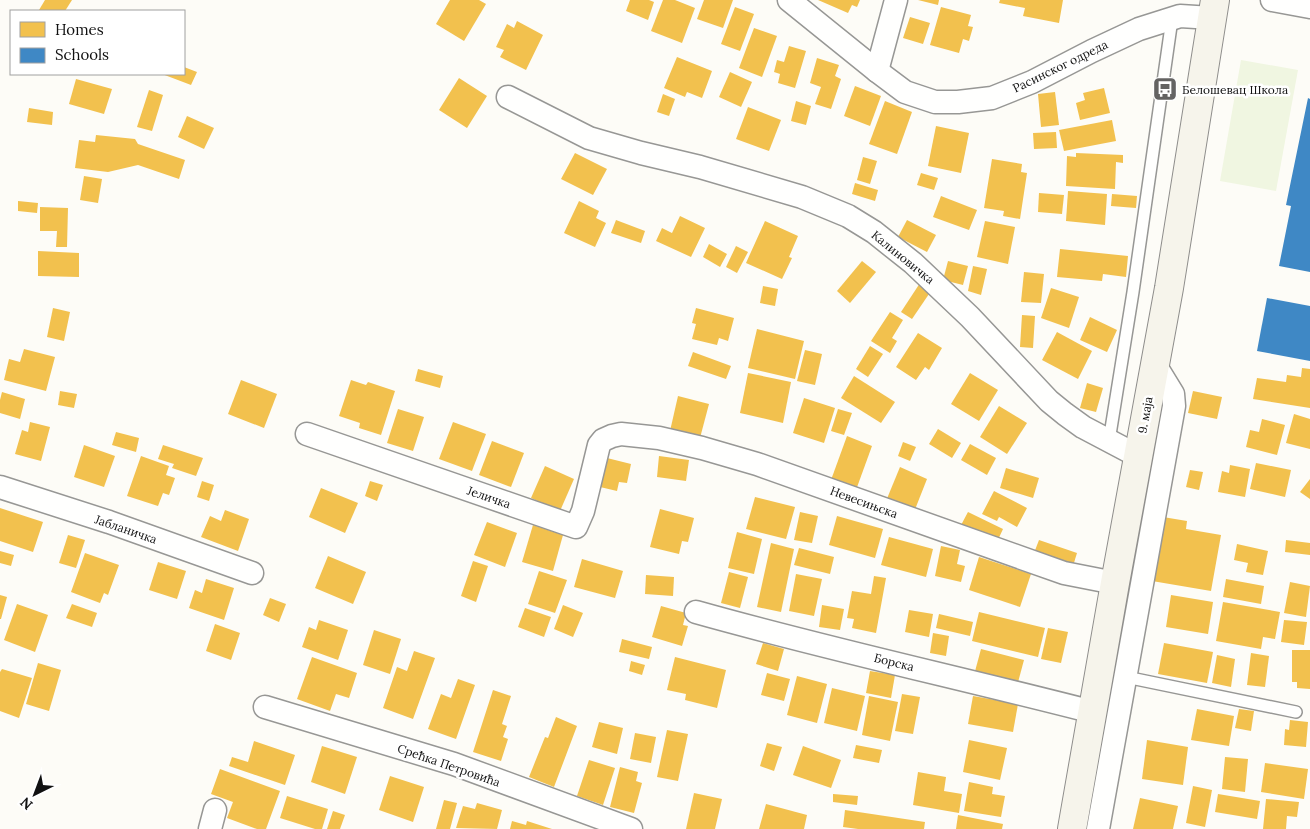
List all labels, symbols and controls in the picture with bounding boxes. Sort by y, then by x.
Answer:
legend [10,10,185,75]
text: Homes [55,20,104,39]
street label: Расинског одреда [1010,36,1110,96]
text: Schools [55,45,109,64]
bus stop icon: Белошевац Школа [1152,76,1178,102]
place label: Белошевац Школа [1182,82,1288,97]
street label: Калиновичка [869,227,937,287]
street label: 9. маја [1134,395,1156,435]
street label: Јеличка [464,482,513,511]
street label: Невесињска [828,483,900,521]
street label: Јабланичка [92,511,159,547]
street label: Борска [872,650,916,674]
street label: Срећка Петровића [396,740,502,790]
north arrow [10,769,60,819]
text: N [16,793,36,814]

